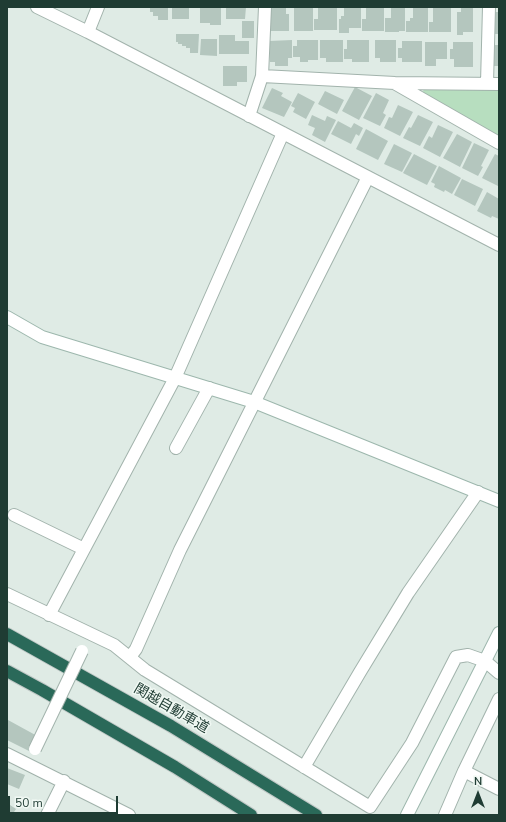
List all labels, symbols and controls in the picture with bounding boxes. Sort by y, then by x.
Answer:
street label: 関越自動車道 [130,681,212,737]
north arrow [458,774,498,814]
text: N [474,774,482,789]
scale bar [10,788,120,814]
text: 50 m [15,795,43,811]

